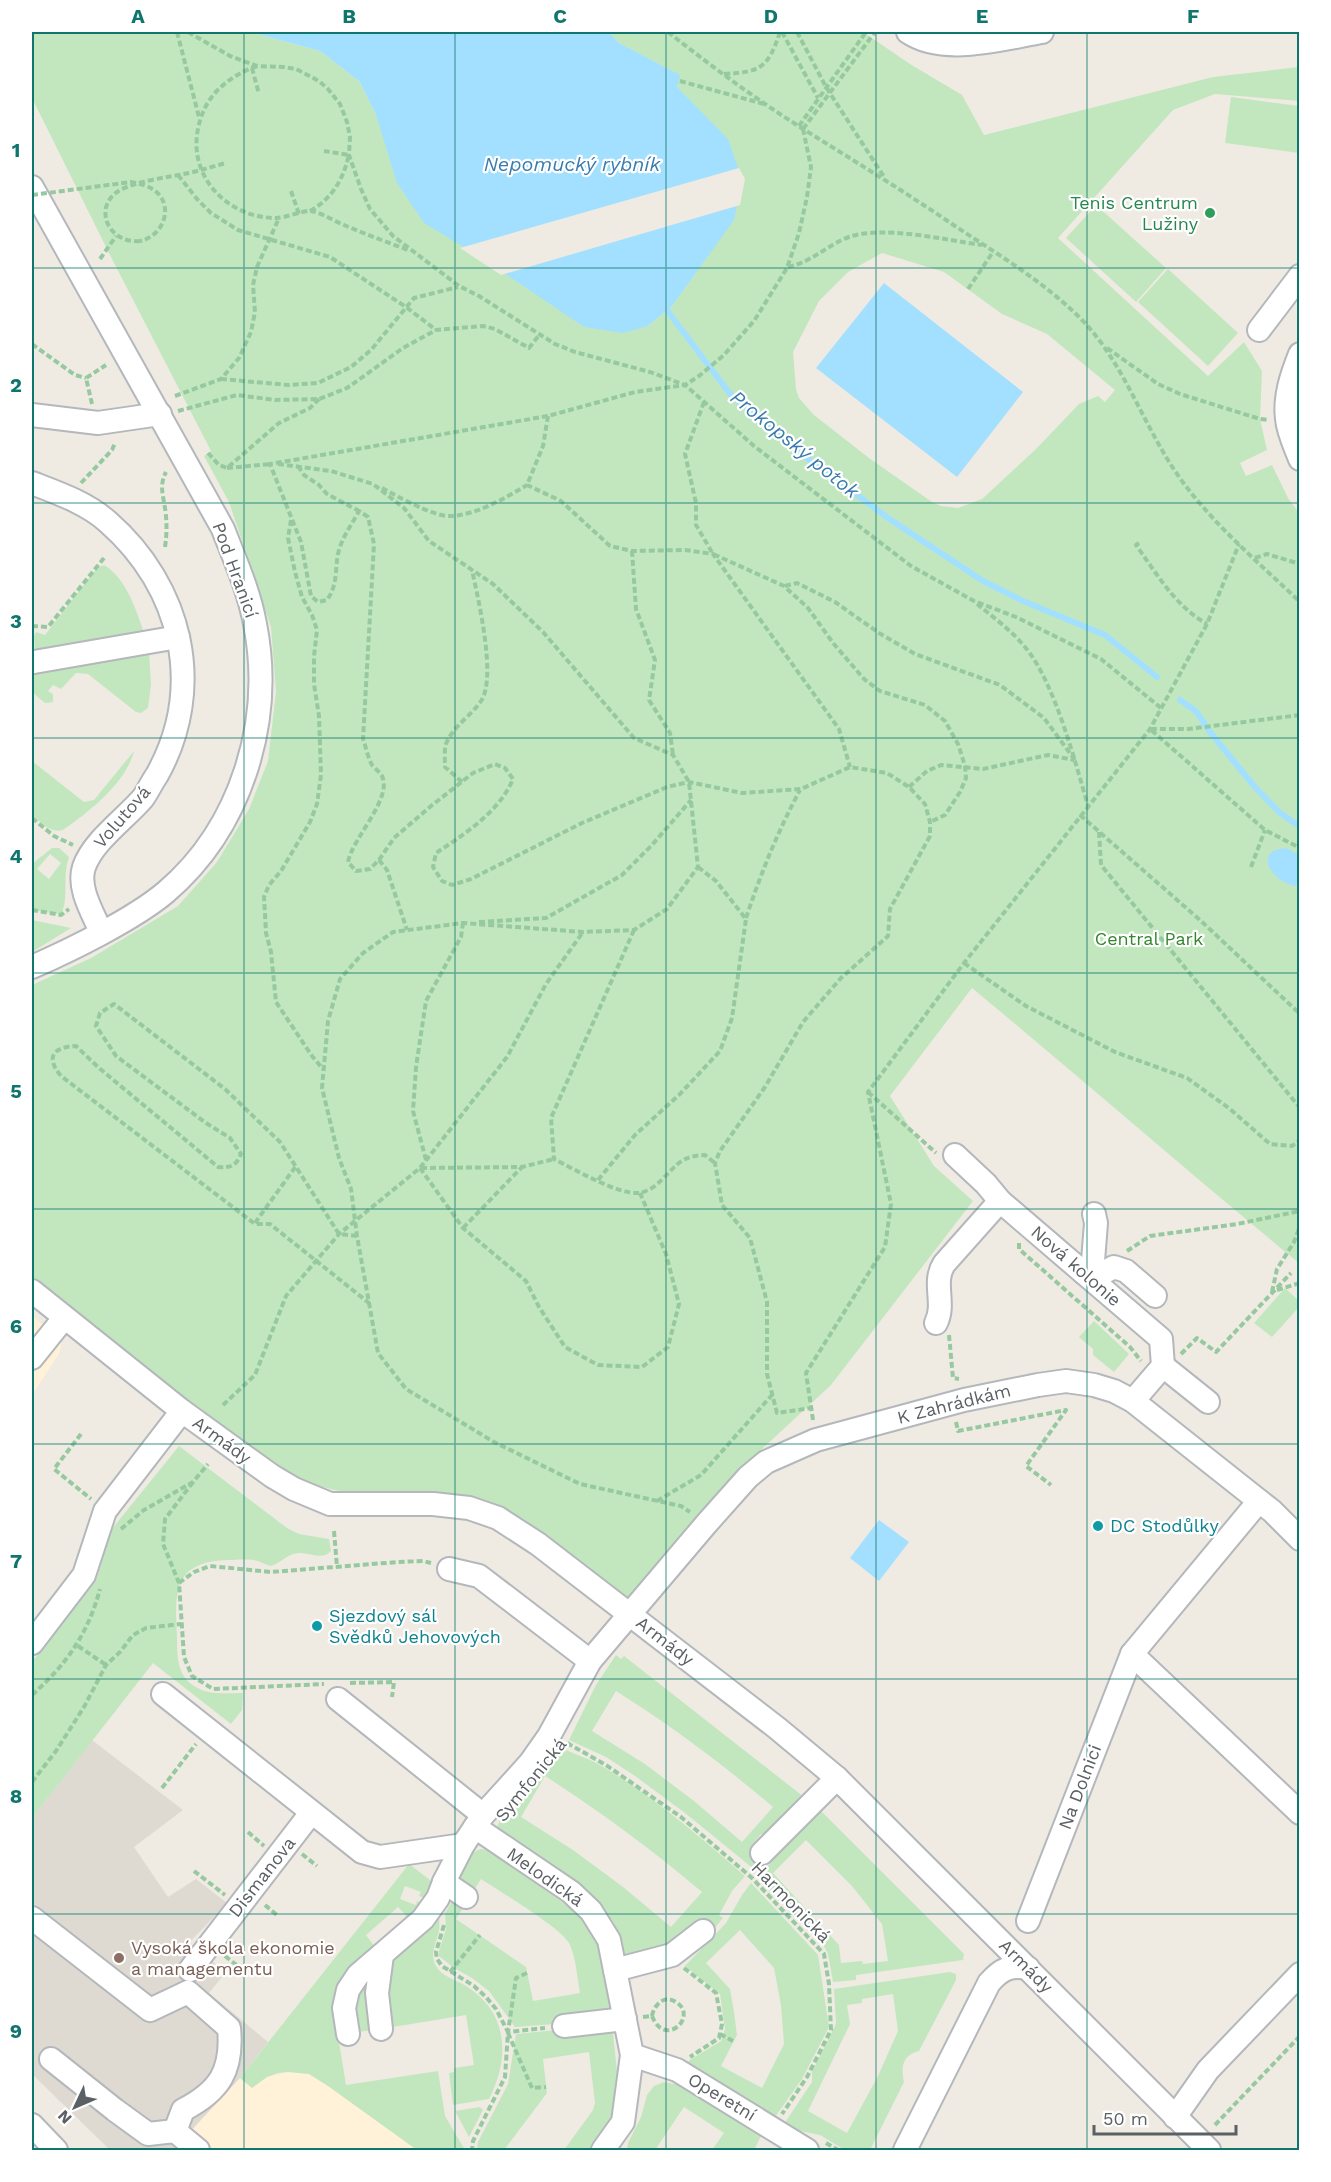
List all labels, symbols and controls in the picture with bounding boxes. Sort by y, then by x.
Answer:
text: A [131,4,145,28]
text: B [342,4,356,28]
text: C [553,4,567,28]
text: D [764,4,778,28]
text: E [976,4,988,28]
text: F [1187,4,1199,28]
text: 1 [12,138,20,162]
water label: Nepomucký rybník [484,152,661,176]
place label: Tenis Centrum Lužiny [1070,192,1199,234]
marker: Tenis Centrum Lužiny [1203,206,1217,220]
text: 2 [10,373,22,397]
water label: Prokopský potok [726,385,865,504]
street label: Pod Hranicí [208,519,263,621]
text: 3 [10,609,22,633]
street label: Volutová [89,781,154,852]
text: 4 [10,844,23,868]
park label: Central Park [1095,928,1203,949]
text: 5 [10,1079,22,1103]
street label: Nová kolonie [1027,1221,1126,1310]
text: 6 [10,1314,22,1338]
street label: K Zahrádkám [895,1379,1013,1428]
street label: Armády [189,1411,256,1468]
place label: DC Stodůlky [1110,1515,1219,1536]
marker: DC Stodůlky [1091,1519,1105,1533]
text: 7 [10,1549,22,1573]
place label: Sjezdový sál Svědků Jehovových [329,1605,501,1647]
street label: Armády [632,1612,699,1670]
marker: Sjezdový sál Svědků Jehovových [310,1619,324,1633]
street label: Symfonická [491,1734,571,1826]
street label: Na Dolnici [1054,1741,1105,1832]
text: 8 [10,1784,22,1808]
street label: Dismanova [224,1832,299,1921]
street label: Melodická [503,1843,587,1911]
street label: Harmonická [747,1857,835,1947]
street label: Armády [995,1934,1058,1997]
place label: Vysoká škola ekonomie a managementu [131,1937,335,1979]
marker: Vysoká škola ekonomie a managementu [112,1951,126,1965]
text: 9 [10,2019,22,2043]
street label: Operetní [684,2068,760,2125]
north arrow [45,2077,105,2137]
scale bar [1094,2098,1236,2136]
text: N [54,2106,76,2128]
text: 50 m [1103,2108,1148,2129]

